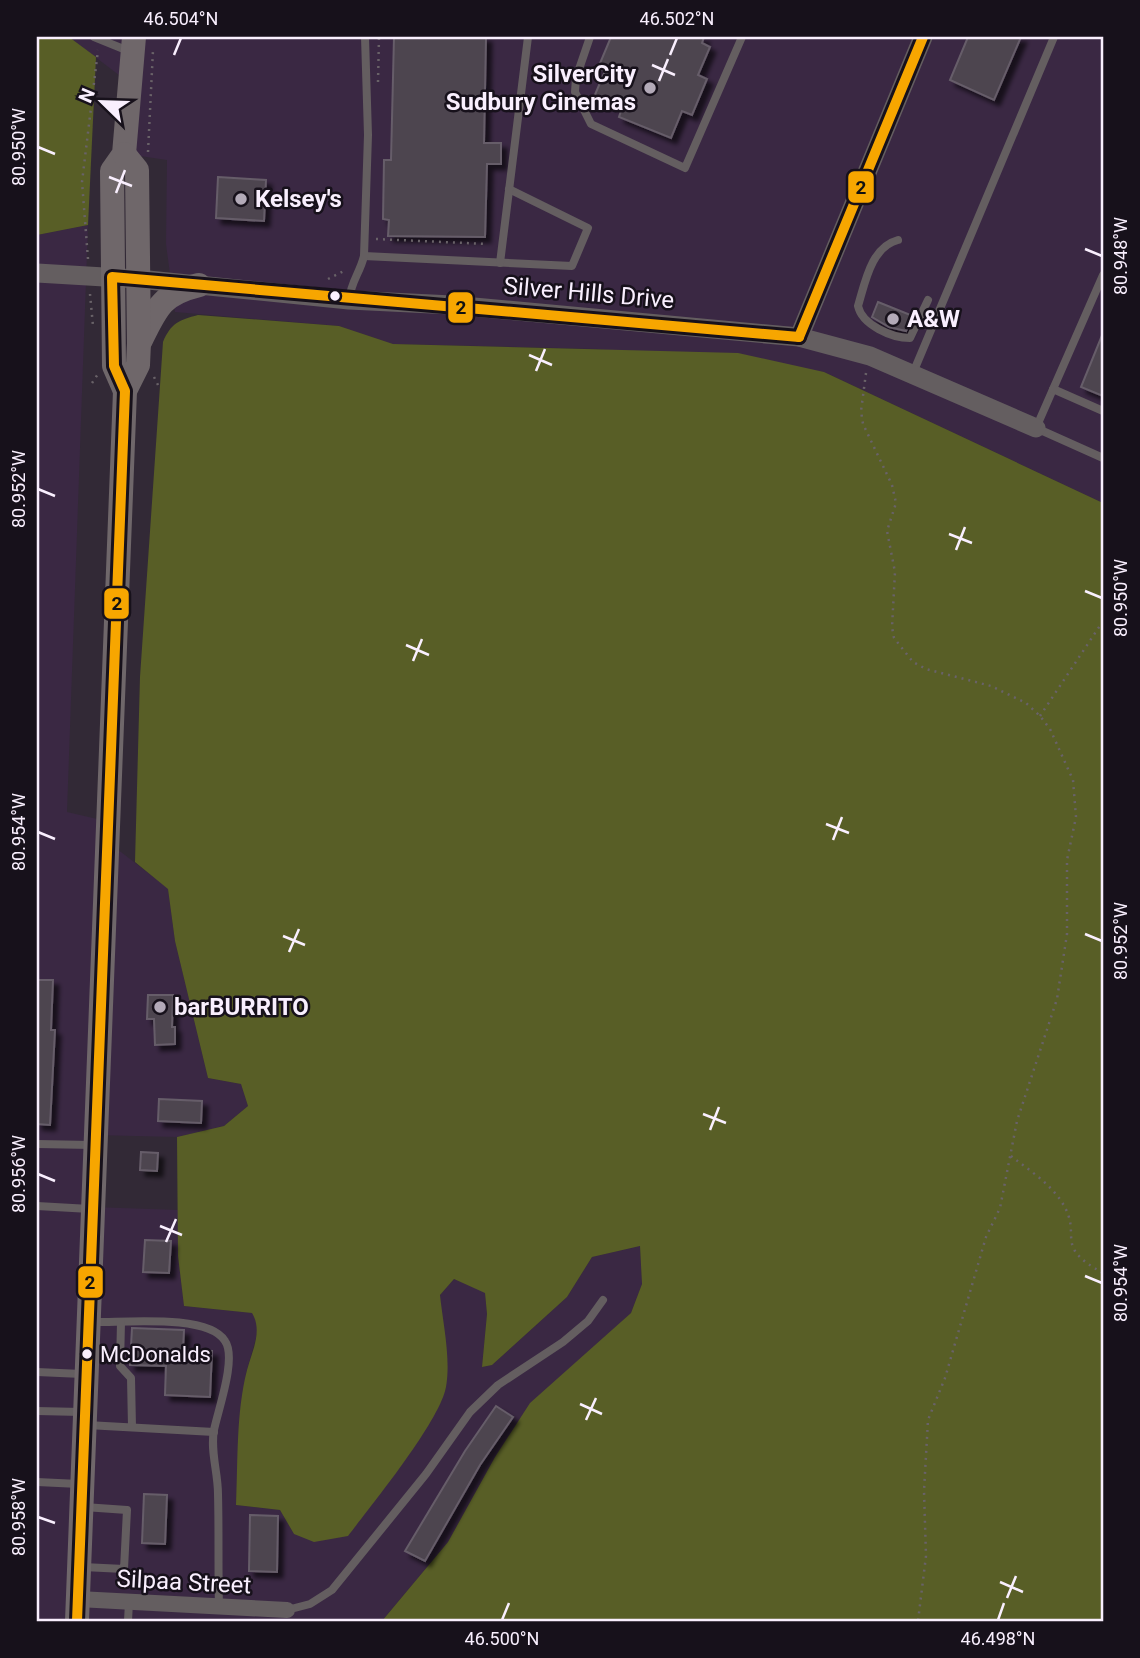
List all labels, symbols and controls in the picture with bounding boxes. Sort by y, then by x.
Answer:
text: 46.504°N [144,8,218,29]
text: 46.502°N [640,8,714,29]
place label: SilverCity Sudbury Cinemas [446,60,637,116]
north arrow [66,66,136,136]
marker: SilverCity Sudbury Cinemas [642,80,658,96]
text: N [74,85,100,106]
text: 80.950°W [8,108,29,186]
line badge: 2 [847,170,875,204]
text: 2 [856,176,867,199]
place label: Kelsey's [255,185,342,213]
marker: Kelsey's [233,191,249,207]
text: 80.948°W [1110,217,1131,295]
street label: Silver Hills Drive [503,272,675,314]
unlabelled marker [328,289,342,303]
line badge: 2 [447,291,474,324]
text: 2 [456,296,467,319]
place label: A&W [907,305,960,333]
marker: A&W [885,311,901,327]
text: 80.952°W [8,450,29,528]
text: 80.950°W [1110,559,1131,637]
line badge: 2 [103,587,130,620]
text: 2 [112,592,123,615]
text: 80.954°W [8,793,29,871]
text: 80.952°W [1110,902,1131,980]
place label: barBURRITO [174,993,309,1021]
marker: barBURRITO [152,999,168,1015]
text: 80.956°W [8,1135,29,1213]
text: 80.954°W [1110,1244,1131,1322]
line badge: 2 [77,1265,104,1299]
text: 2 [85,1271,96,1294]
place label: McDonalds [100,1342,211,1367]
marker: McDonalds [80,1347,94,1361]
text: 80.958°W [8,1478,29,1556]
street label: Silpaa Street [116,1564,252,1600]
text: 46.500°N [465,1628,539,1649]
text: 46.498°N [961,1628,1035,1649]

